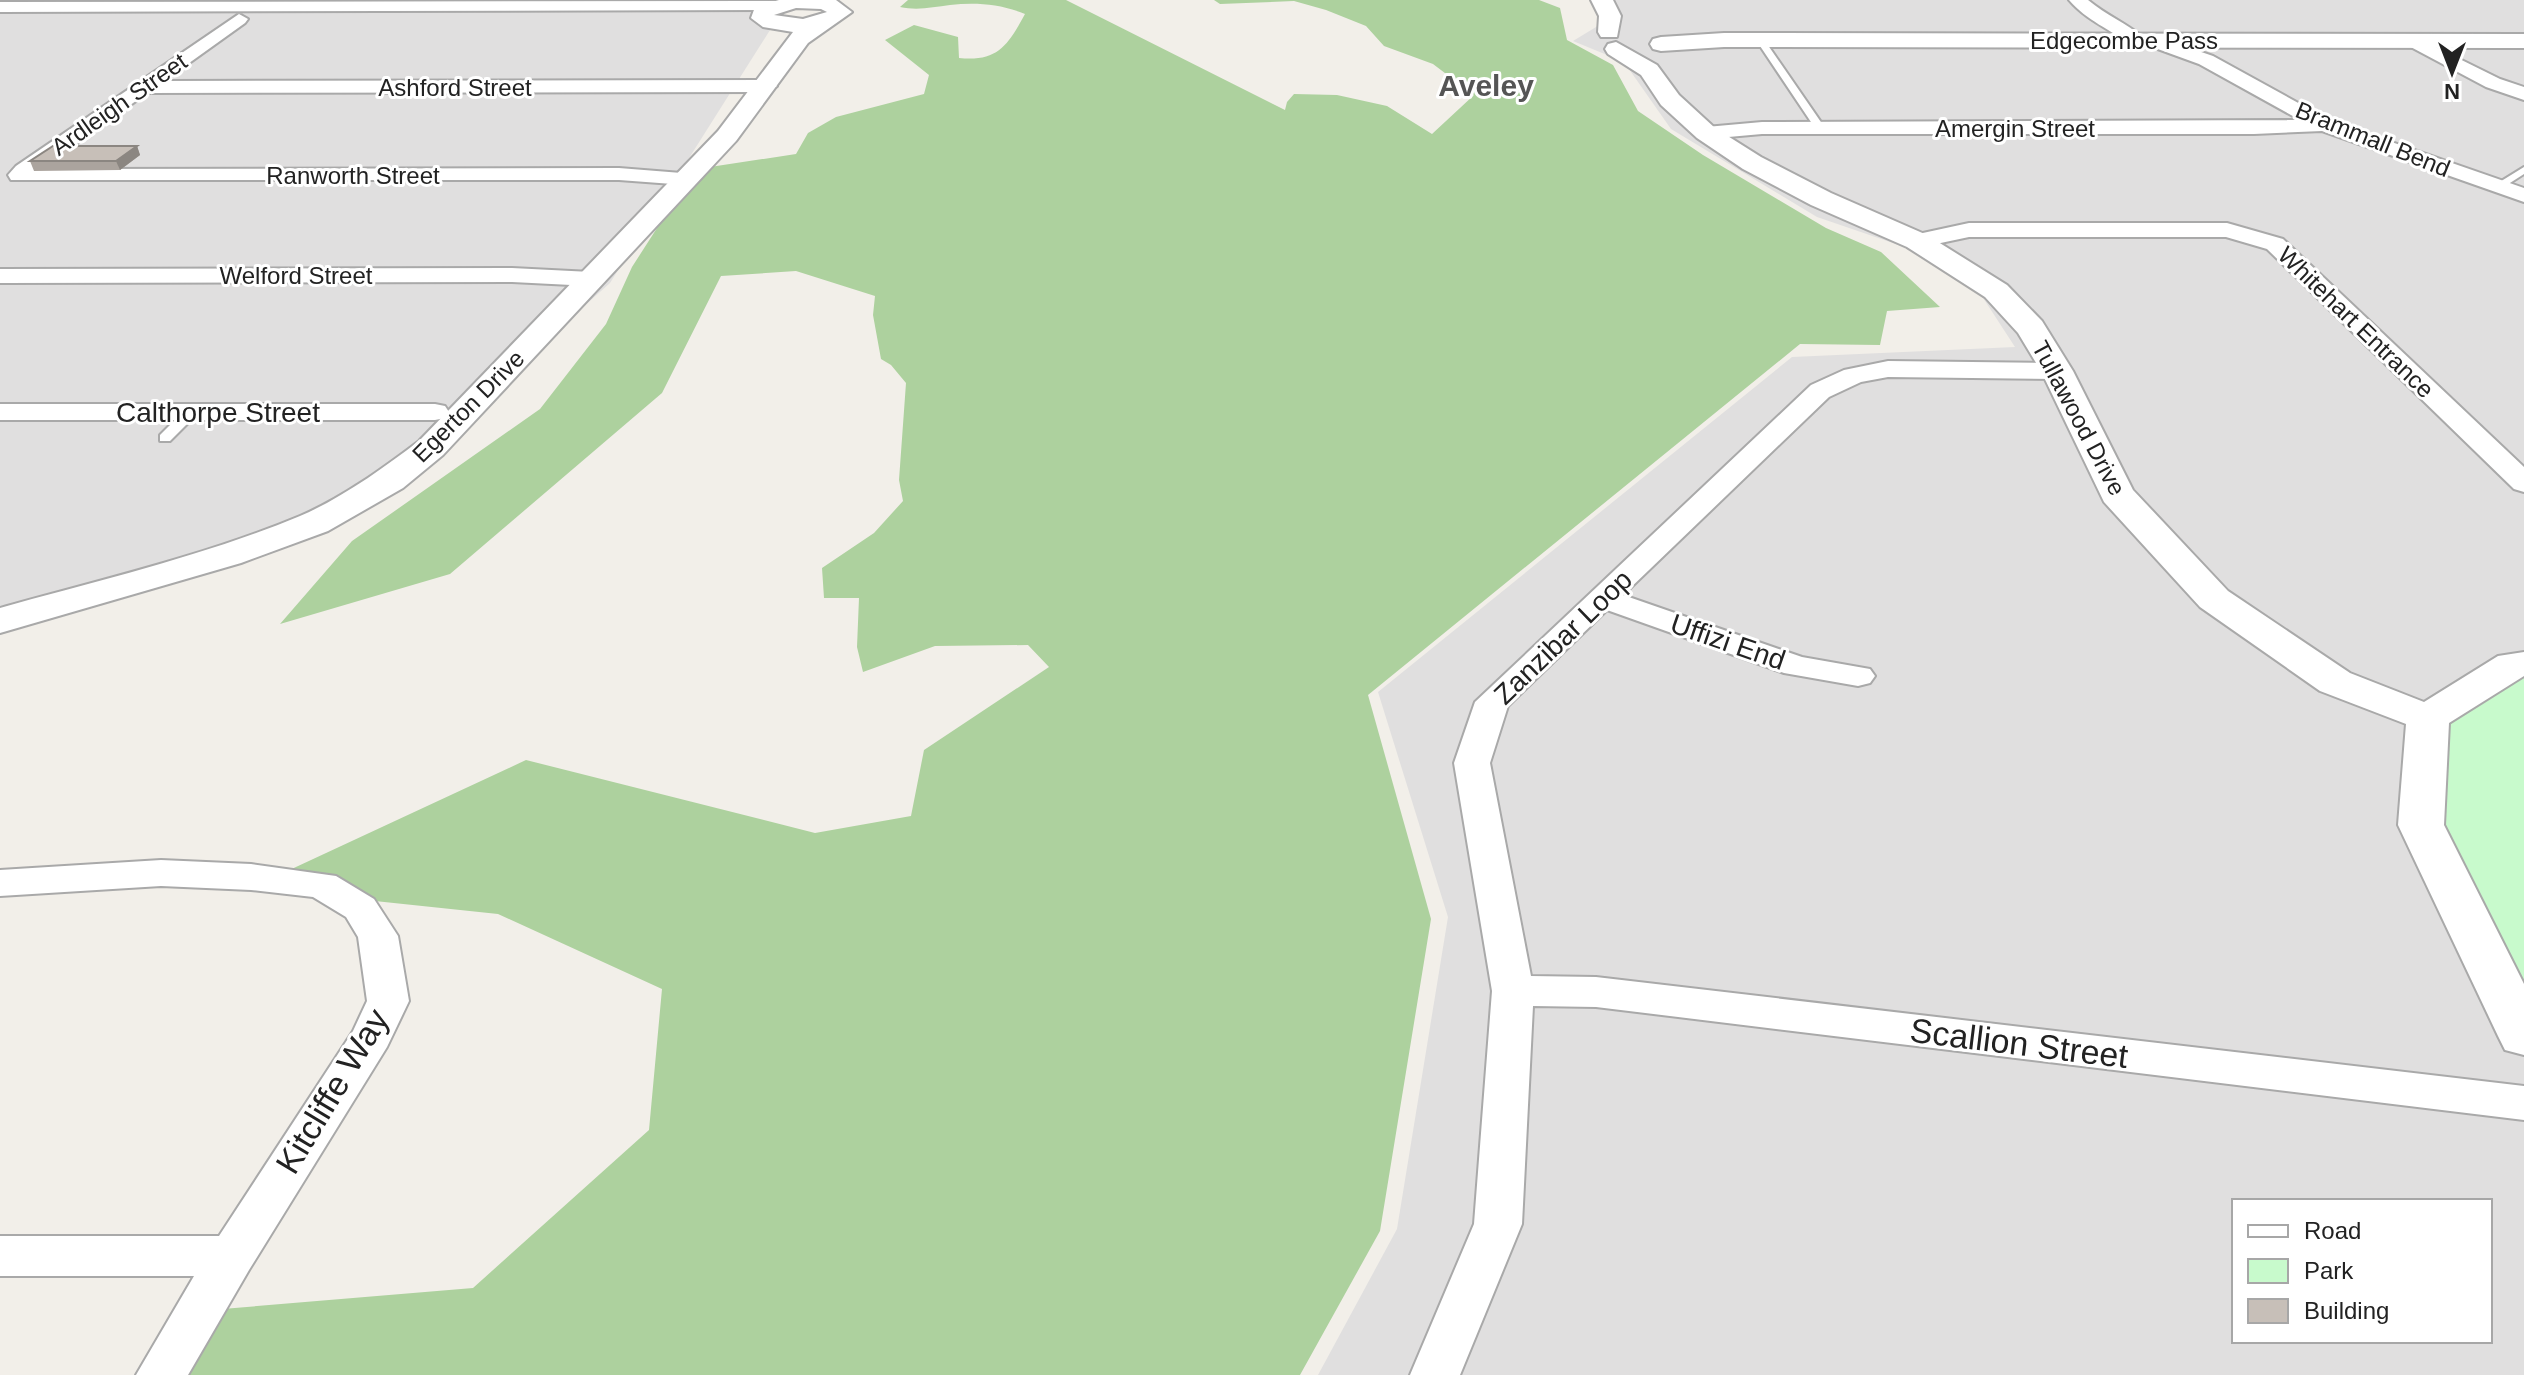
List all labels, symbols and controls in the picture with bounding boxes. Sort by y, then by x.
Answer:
street label: Edgecombe Pass [2030,27,2218,54]
north arrow [2412,32,2492,112]
street label: Ardleigh Street [46,47,192,161]
district label: Aveley [1438,69,1534,102]
street label: Ashford Street [378,74,532,101]
text: N [2444,79,2460,104]
street label: Brammall Bend [2292,96,2454,182]
street label: Amergin Street [1935,115,2095,142]
street label: Ranworth Street [266,162,440,189]
street label: Whitehart Entrance [2273,241,2439,403]
street label: Welford Street [220,262,373,289]
street label: Tullawood Drive [2027,336,2131,500]
street label: Egerton Drive [407,345,529,467]
street label: Calthorpe Street [116,397,320,428]
street label: Zanzibar Loop [1488,564,1638,710]
street label: Uffizi End [1667,608,1789,676]
street label: Kitcliffe Way [268,1002,396,1180]
street label: Scallion Street [1908,1011,2131,1075]
legend [2232,1199,2492,1343]
text: Road [2304,1217,2361,1244]
text: Park [2304,1257,2354,1284]
text: Building [2304,1297,2389,1324]

